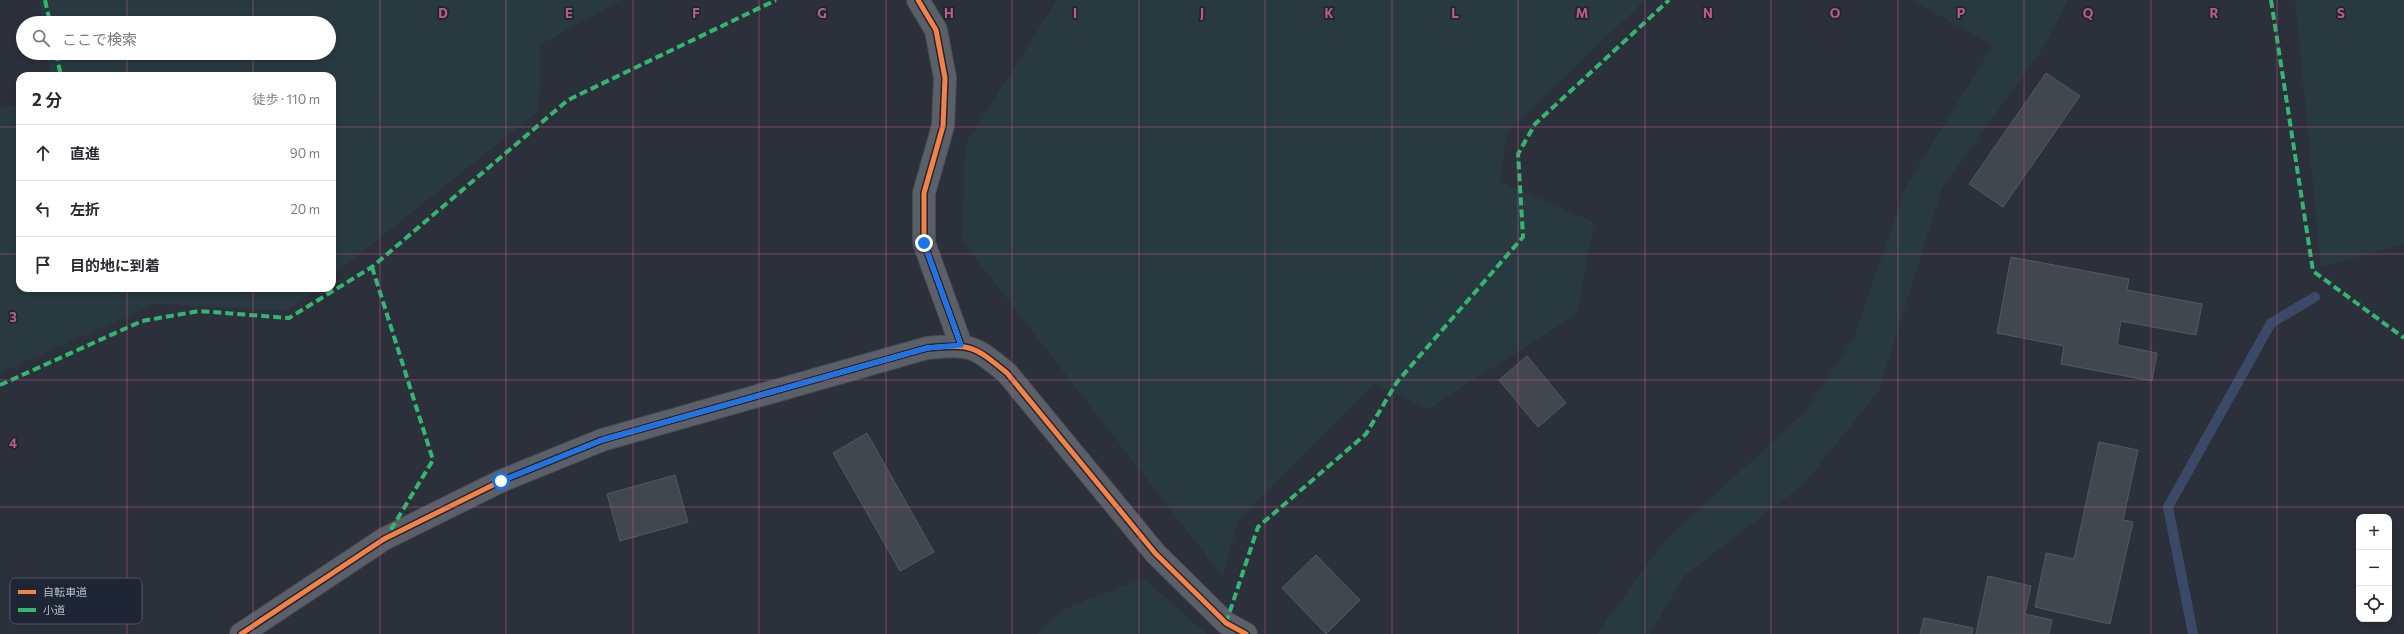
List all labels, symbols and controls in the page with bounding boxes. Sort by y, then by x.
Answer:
text: D [438,5,448,21]
text: E [565,5,573,21]
text: F [692,5,700,21]
text: G [817,5,827,21]
text: H [944,5,954,21]
text: I [1073,5,1077,21]
text: J [1200,5,1204,21]
text: K [1324,5,1334,21]
text: L [1451,5,1459,21]
text: M [1576,5,1588,21]
text: N [1703,5,1713,21]
text: O [1830,5,1841,21]
text: P [1957,5,1966,21]
text: Q [2083,5,2094,21]
text: R [2210,5,2219,21]
text: S [2337,5,2345,21]
search box [16,16,336,60]
icon: search [30,27,52,49]
text: ここで検索 [62,30,137,48]
text: 2 分 [32,89,62,110]
text: 徒歩 · 110 m [253,91,320,107]
icon: ahead [32,142,54,164]
text: 直進 [70,144,100,162]
text: 90 m [290,145,320,161]
icon: left [32,198,54,220]
text: 左折 [70,200,100,218]
text: 20 m [291,201,320,217]
route end [915,234,933,252]
icon: arrive [32,254,54,276]
text: 目的地に到着 [70,256,160,274]
text: 3 [9,309,17,325]
text: 4 [9,435,17,451]
route start [492,472,510,490]
map controls [2356,514,2392,622]
button: + [2356,514,2392,550]
button: − [2356,550,2392,586]
legend [10,578,142,624]
text: 自転車道 [43,585,87,598]
button: locate [2356,586,2392,622]
text: 小道 [43,603,65,616]

